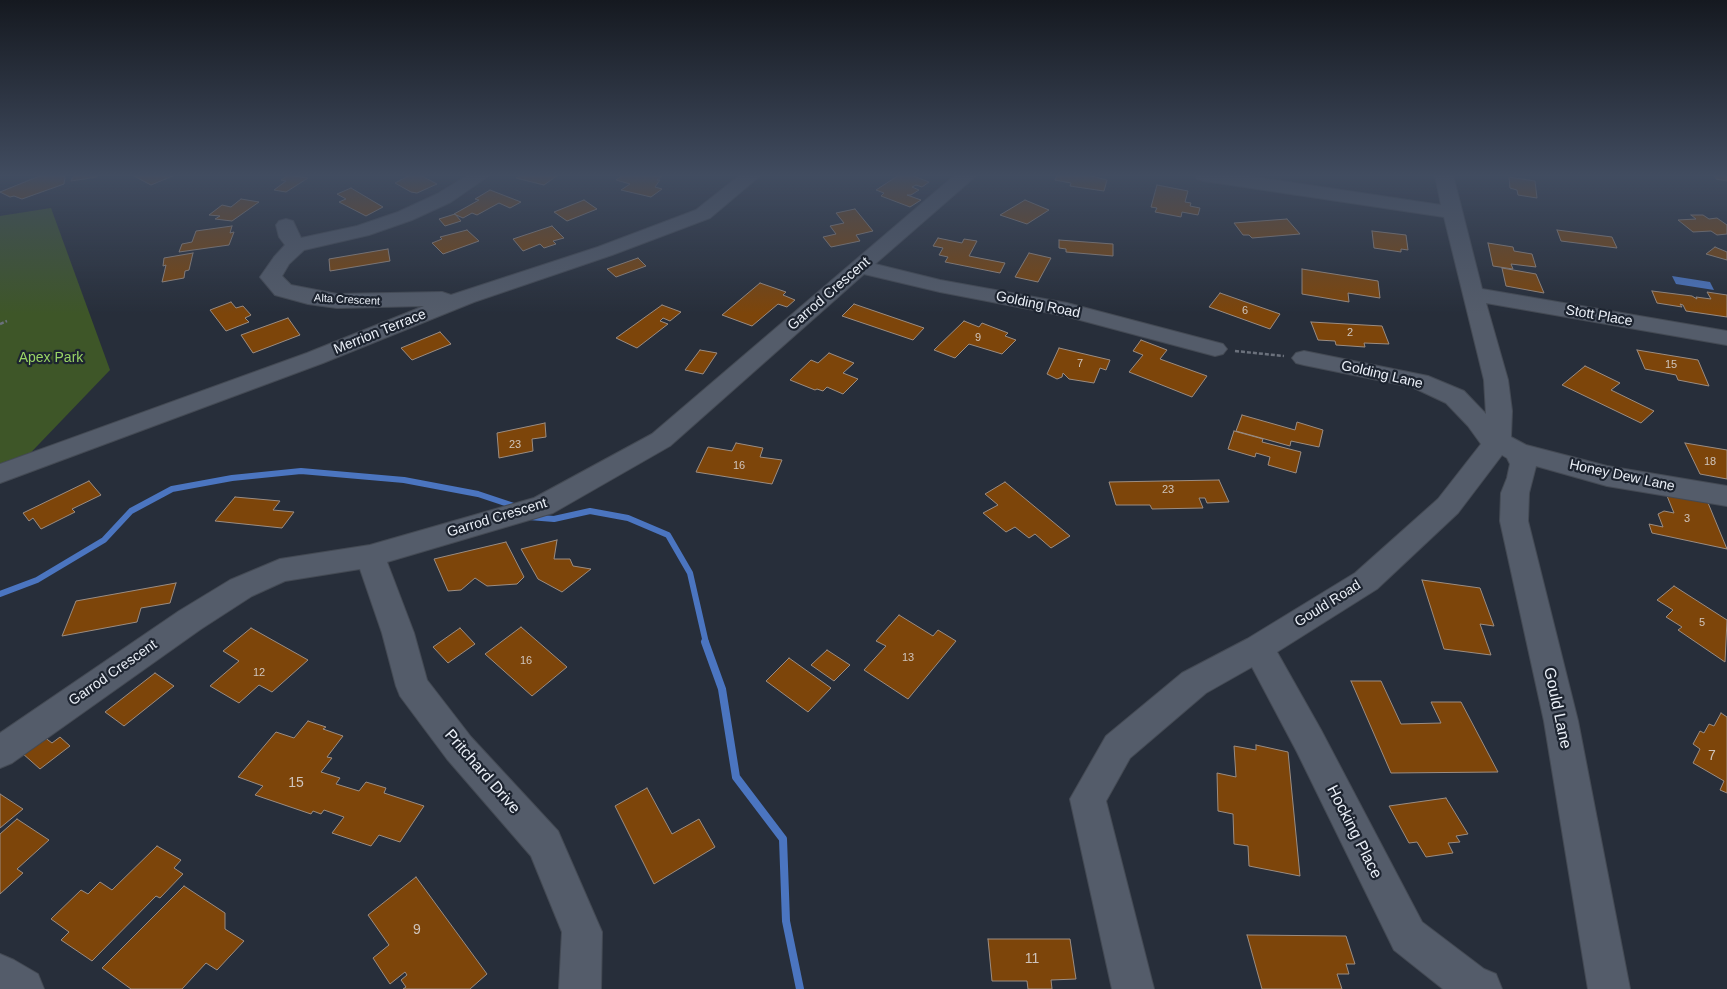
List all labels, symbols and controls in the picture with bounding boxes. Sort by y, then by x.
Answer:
street label: Garrod Crescent [784,254,874,334]
street label: Golding Road [994,288,1082,322]
street label: Alta Crescent [314,292,380,308]
street label: Stott Place [1564,302,1634,330]
house number: 6 [1242,304,1248,318]
street label: Merrion Terrace [331,306,429,358]
house number: 2 [1347,326,1353,340]
house number: 9 [975,331,981,345]
park label: Apex Park [19,350,83,366]
house number: 7 [1077,357,1083,371]
street label: Golding Lane [1340,357,1424,393]
house number: 15 [1665,358,1677,372]
house number: 23 [509,438,521,452]
house number: 18 [1704,455,1716,469]
street label: Honey Dew Lane [1568,457,1676,495]
house number: 16 [733,459,745,473]
house number: 23 [1162,483,1174,497]
street label: Garrod Crescent [445,495,549,541]
house number: 3 [1684,512,1690,526]
street label: Gould Road [1292,577,1364,631]
house number: 5 [1699,616,1705,630]
street label: Garrod Crescent [66,636,160,710]
house number: 13 [902,651,914,665]
house number: 16 [520,654,532,668]
house number: 12 [253,666,265,680]
street label: Gould Lane [1539,666,1575,750]
street label: Pritchard Drive [440,726,524,818]
house number: 7 [1708,748,1716,764]
house number: 15 [288,775,304,791]
street label: Hocking Place [1322,782,1386,882]
house number: 9 [413,922,421,938]
house number: 11 [1025,951,1039,967]

